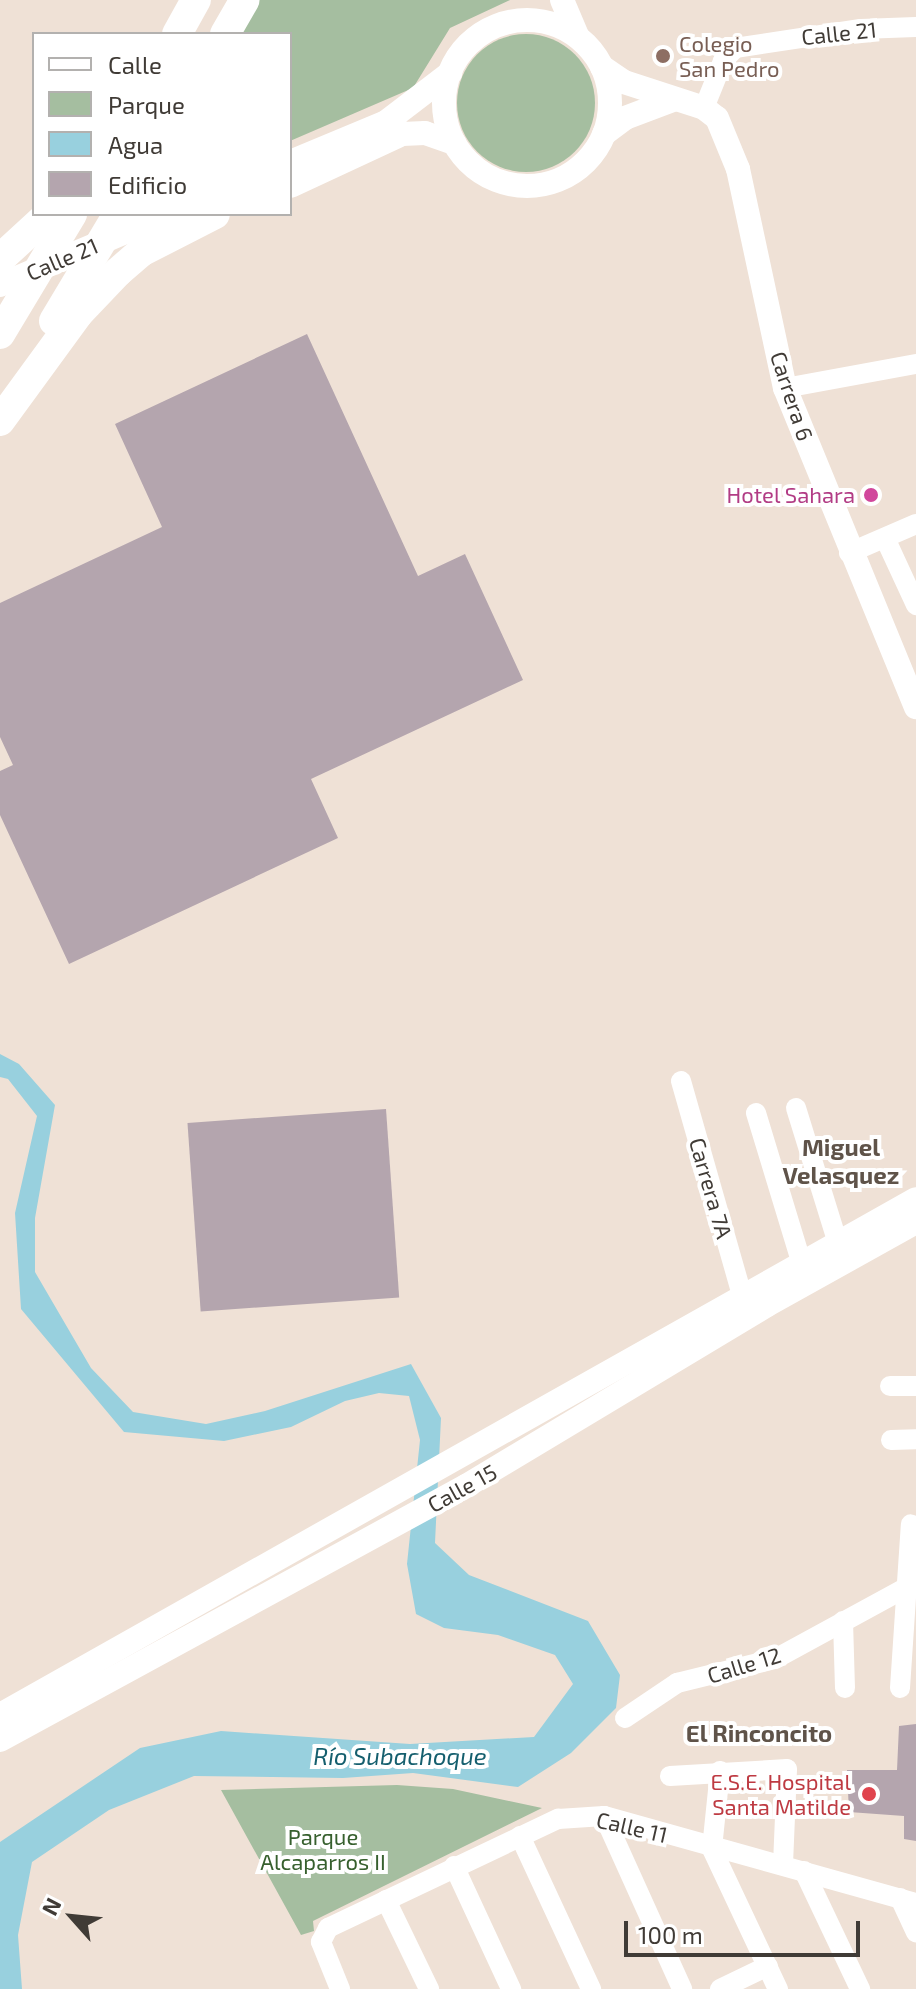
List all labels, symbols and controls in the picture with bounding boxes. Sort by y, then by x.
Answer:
street label: Calle 21 [800,16,878,50]
place label: Colegio San Pedro [679,30,779,82]
legend [32,32,292,216]
marker: Colegio San Pedro [654,47,672,65]
text: Calle [108,50,162,79]
text: Parque [108,90,185,119]
text: Agua [108,130,163,159]
text: Edificio [108,170,187,199]
street label: Calle 21 [22,232,102,286]
street label: Carrera 6 [765,348,819,444]
place label: Hotel Sahara [726,482,855,508]
marker: Hotel Sahara [862,486,880,504]
district label: Miguel Velasquez [783,1133,899,1189]
street label: Carrera 7A [684,1134,738,1242]
street label: Calle 15 [423,1458,501,1518]
street label: Calle 12 [704,1641,784,1689]
district label: El Rinconcito [686,1719,832,1747]
water label: Río Subachoque [313,1742,487,1770]
place label: E.S.E. Hospital Santa Matilde [710,1768,851,1820]
marker: E.S.E. Hospital Santa Matilde [858,1783,880,1805]
street label: Calle 11 [594,1806,670,1848]
park label: Parque Alcaparros II [260,1823,386,1874]
north arrow [32,1877,112,1957]
text: N [35,1893,66,1919]
scale bar [628,1905,864,1955]
text: 100 m [638,1920,703,1949]

